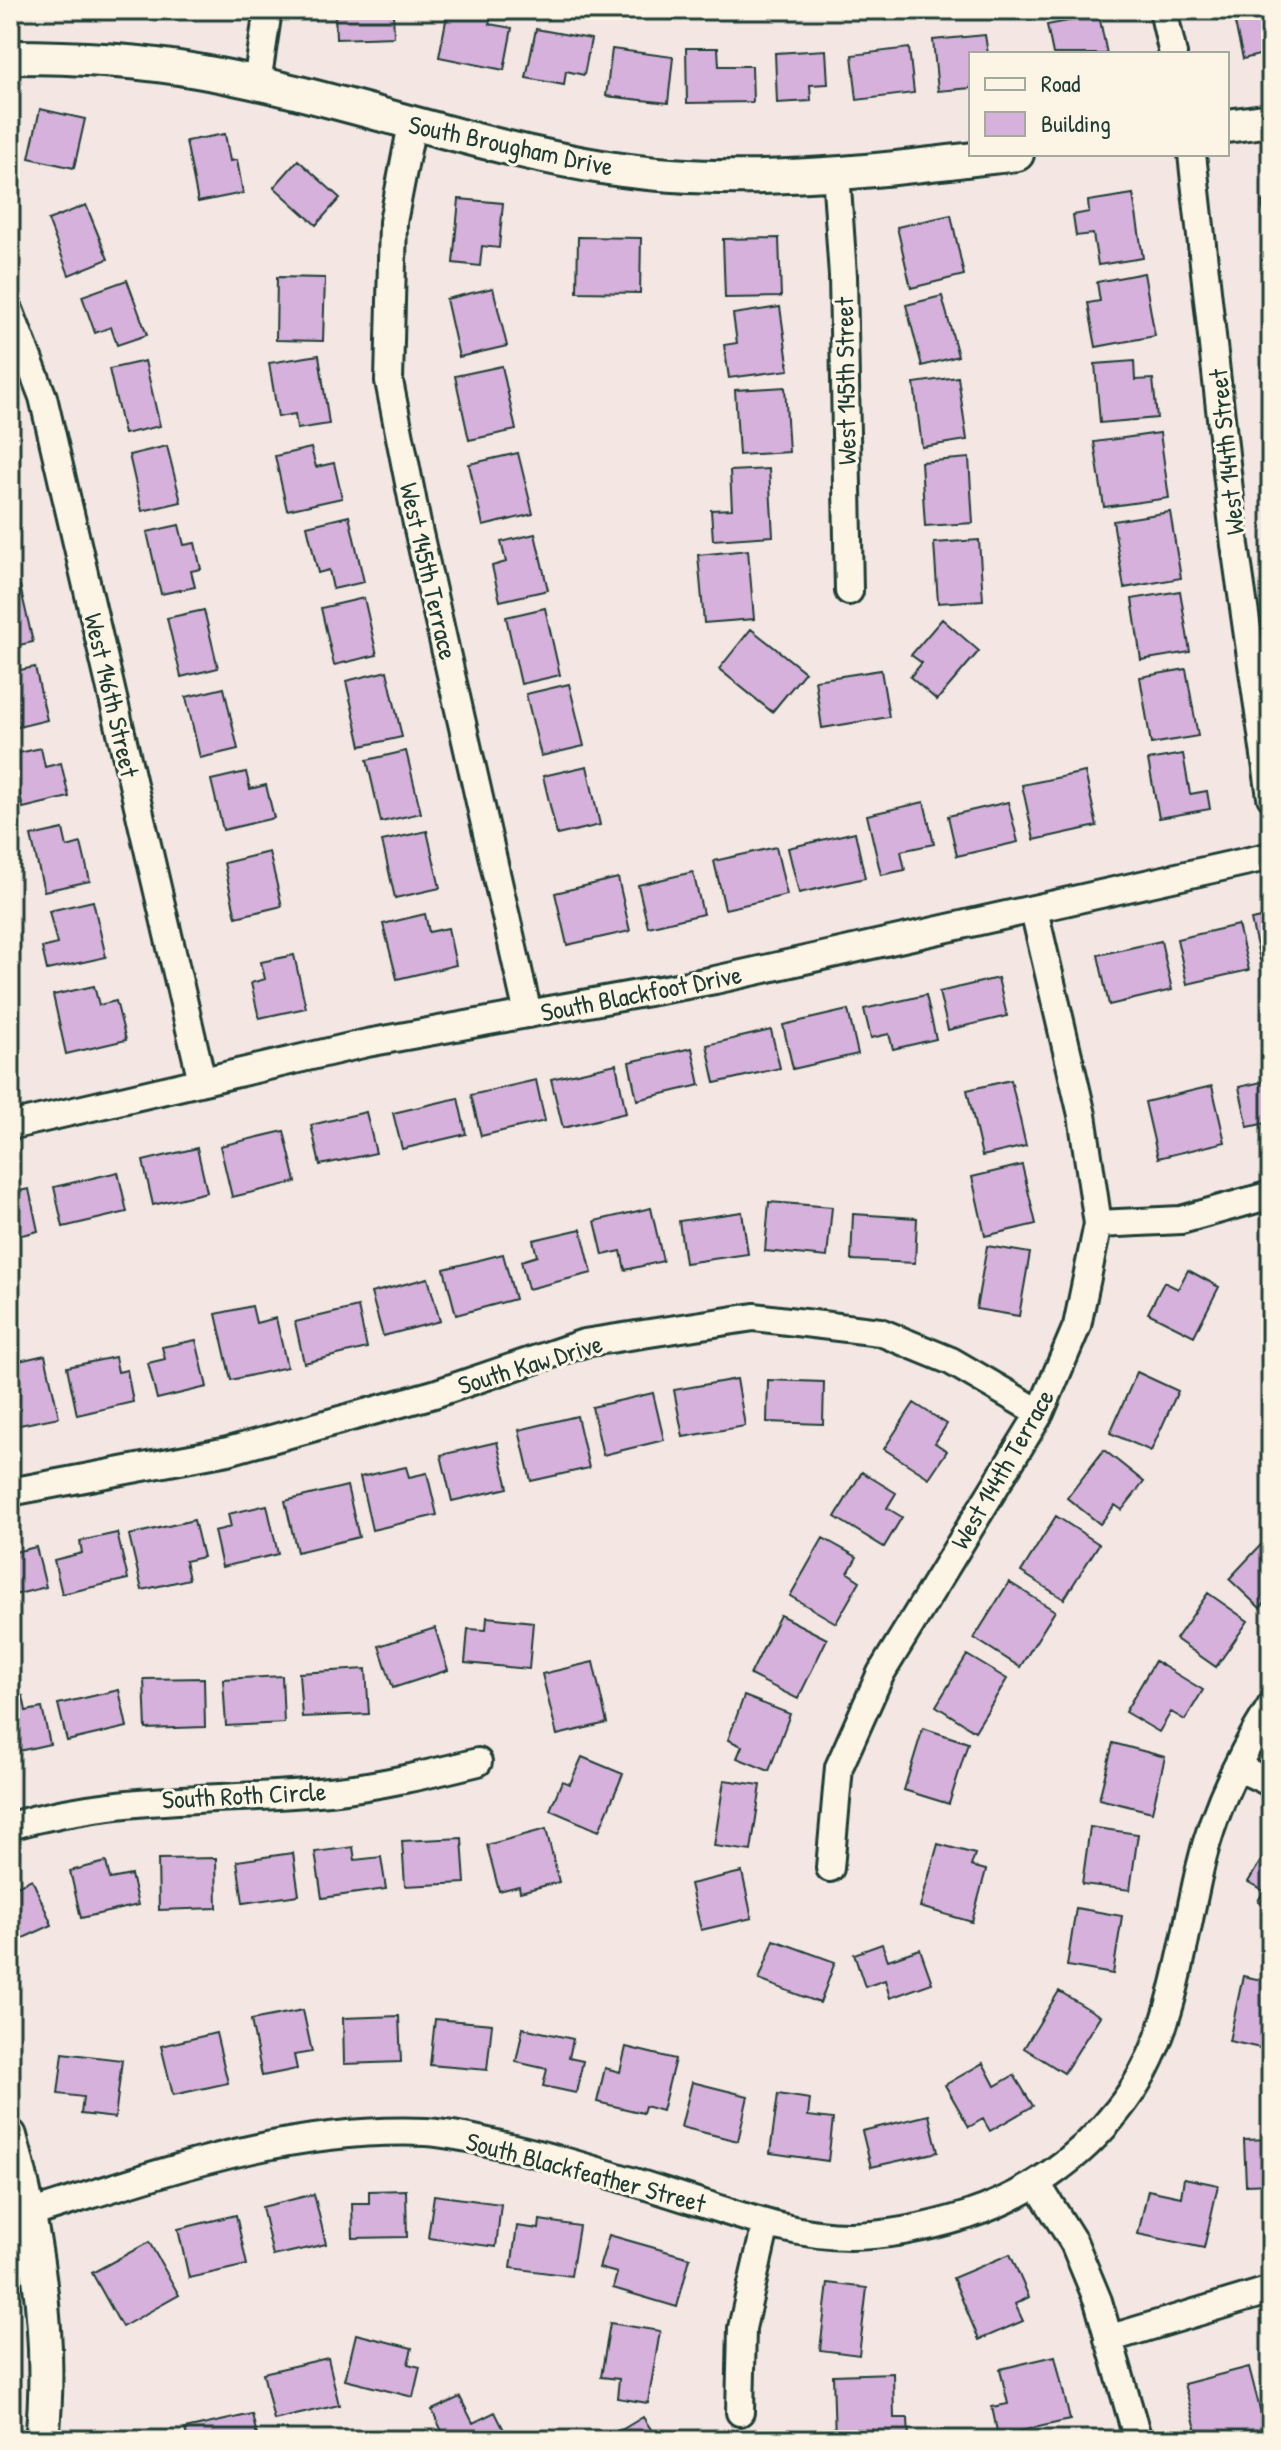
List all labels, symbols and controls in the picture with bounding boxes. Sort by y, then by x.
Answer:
legend [969,52,1229,156]
text: Road [1041,67,1080,99]
street label: South Brougham Drive [406,106,616,184]
text: Building [1041,107,1111,139]
street label: West 145th Street [826,296,864,465]
street label: West 144th Street [1200,366,1252,537]
street label: West 145th Terrace [392,479,466,663]
street label: West 146th Street [76,610,148,781]
street label: South Blackfoot Drive [538,956,744,1030]
street label: South Kaw Drive [453,1325,607,1403]
street label: West 144th Terrace [942,1383,1062,1555]
street label: South Roth Circle [161,1773,327,1817]
street label: South Blackfeather Street [462,2123,711,2221]

